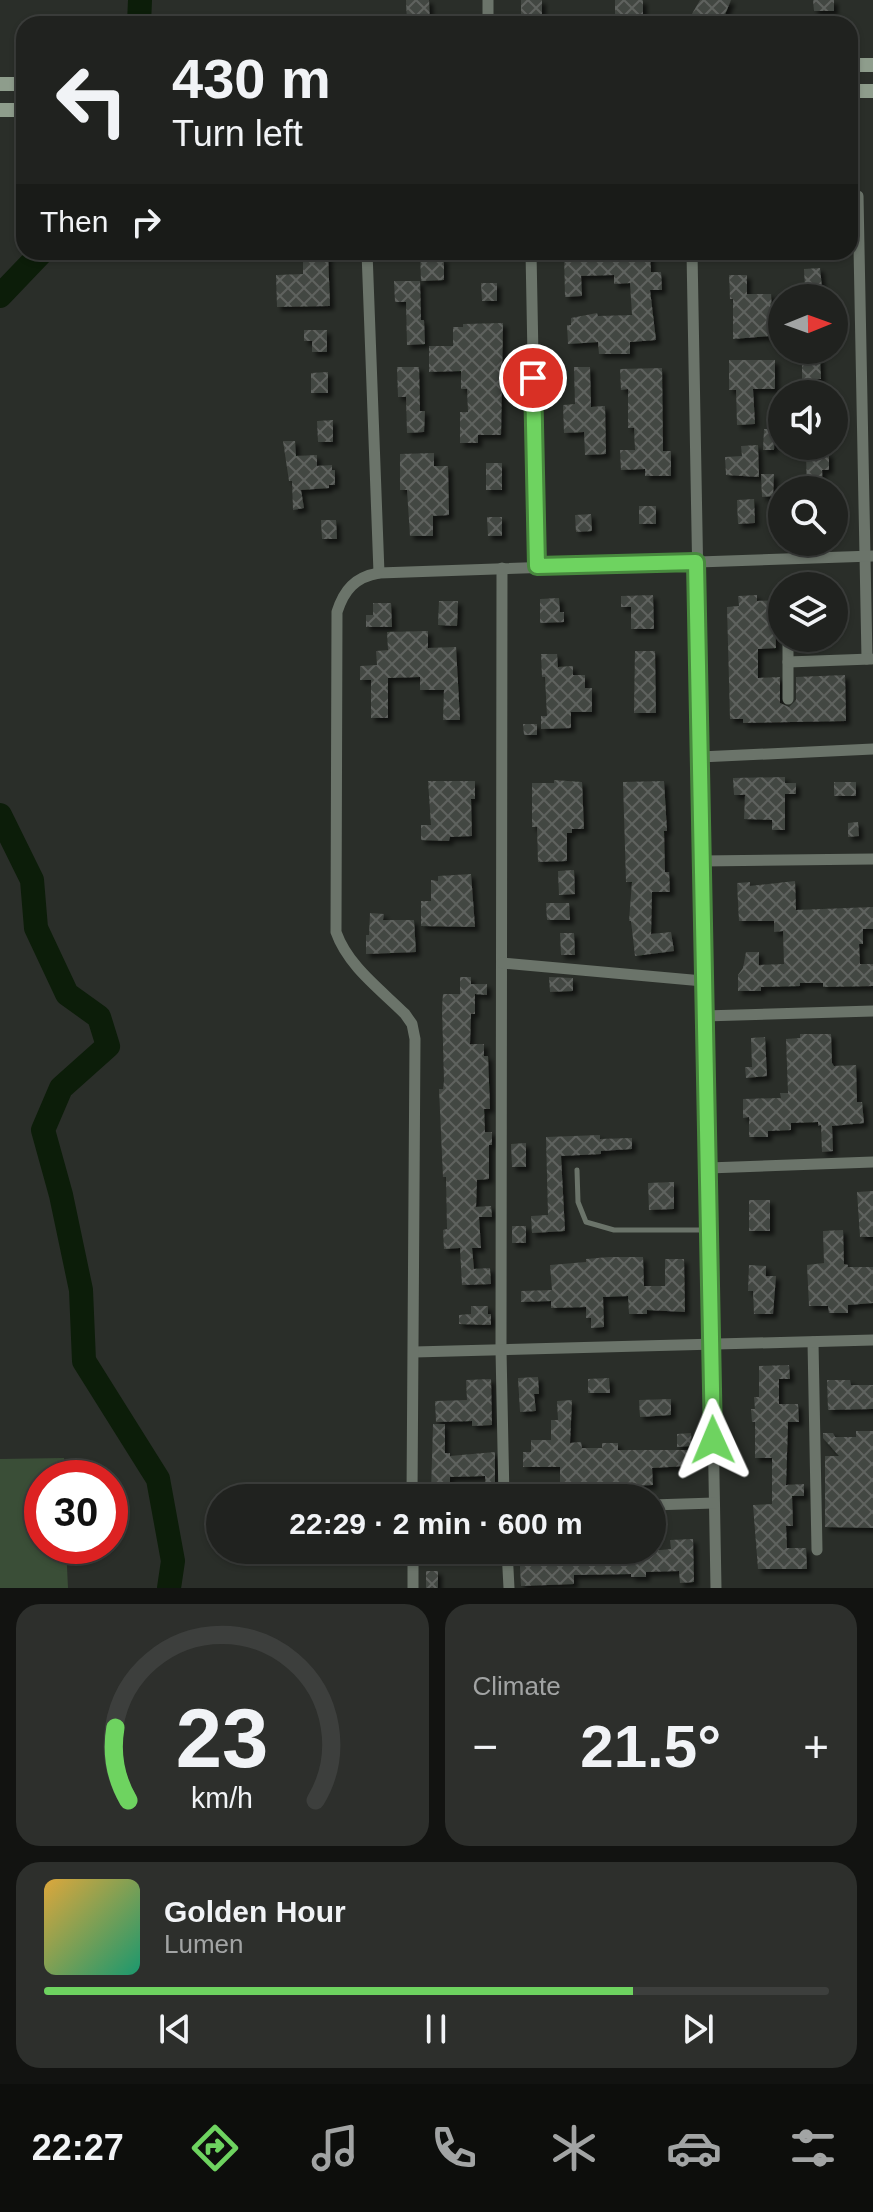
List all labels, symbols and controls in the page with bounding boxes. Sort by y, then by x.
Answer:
text: 430 m [172,47,331,110]
icon: left [40,48,144,152]
text: Turn left [172,113,303,154]
icon: right [124,200,168,244]
text: Then [40,205,108,238]
north arrow [768,284,848,364]
map controls [768,284,848,652]
pin [499,344,567,412]
icon: arrive [511,356,555,400]
button: sound [768,380,848,460]
button: search [768,476,848,556]
button: layers [768,572,848,652]
position arrow [671,1398,755,1482]
speed limit sign: 30 [24,1460,128,1564]
text: 22:29 · 2 min · 600 m [289,1507,583,1540]
text: Climate [473,1671,561,1701]
text: 23 [176,1692,269,1785]
text: 21.5° [580,1713,721,1780]
text: − [473,1722,498,1771]
text: + [803,1722,829,1771]
text: km/h [191,1782,253,1814]
text: Golden Hour [164,1895,346,1928]
text: Lumen [164,1929,244,1959]
icon: previous [153,2007,197,2051]
icon: pause [414,2007,458,2051]
icon: next [676,2007,720,2051]
icon: directions [187,2120,243,2176]
icon: music [307,2120,363,2176]
icon: phone [426,2120,482,2176]
icon: climate [546,2120,602,2176]
icon: car [666,2120,722,2176]
icon: filters [785,2120,841,2176]
text: 22:27 [32,2127,124,2168]

